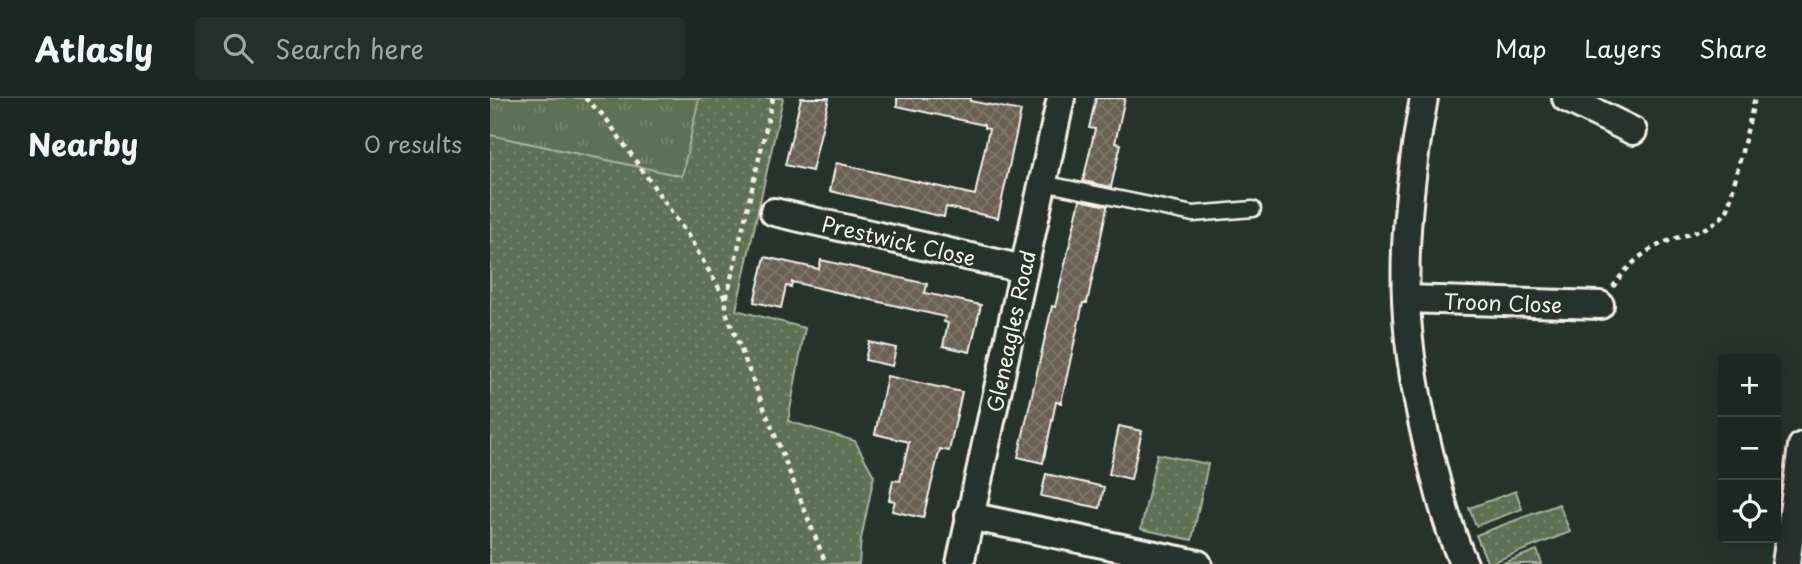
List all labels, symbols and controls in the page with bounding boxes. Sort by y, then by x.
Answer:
search box [195,17,685,80]
text: Atlasly [35,23,153,73]
icon: search [219,29,257,67]
text: Search here [275,29,424,68]
text: Map [1495,30,1546,66]
text: Layers [1584,30,1661,66]
text: Share [1699,30,1767,66]
text: Nearby [28,121,138,166]
text: 0 results [364,126,462,161]
street label: Prestwick Close [819,207,979,273]
street label: Gleneagles Road [977,247,1043,415]
street label: Troon Close [1443,284,1563,320]
map controls [1718,354,1781,543]
button: + [1718,354,1781,417]
button: − [1718,417,1781,480]
button: locate [1718,480,1781,543]

